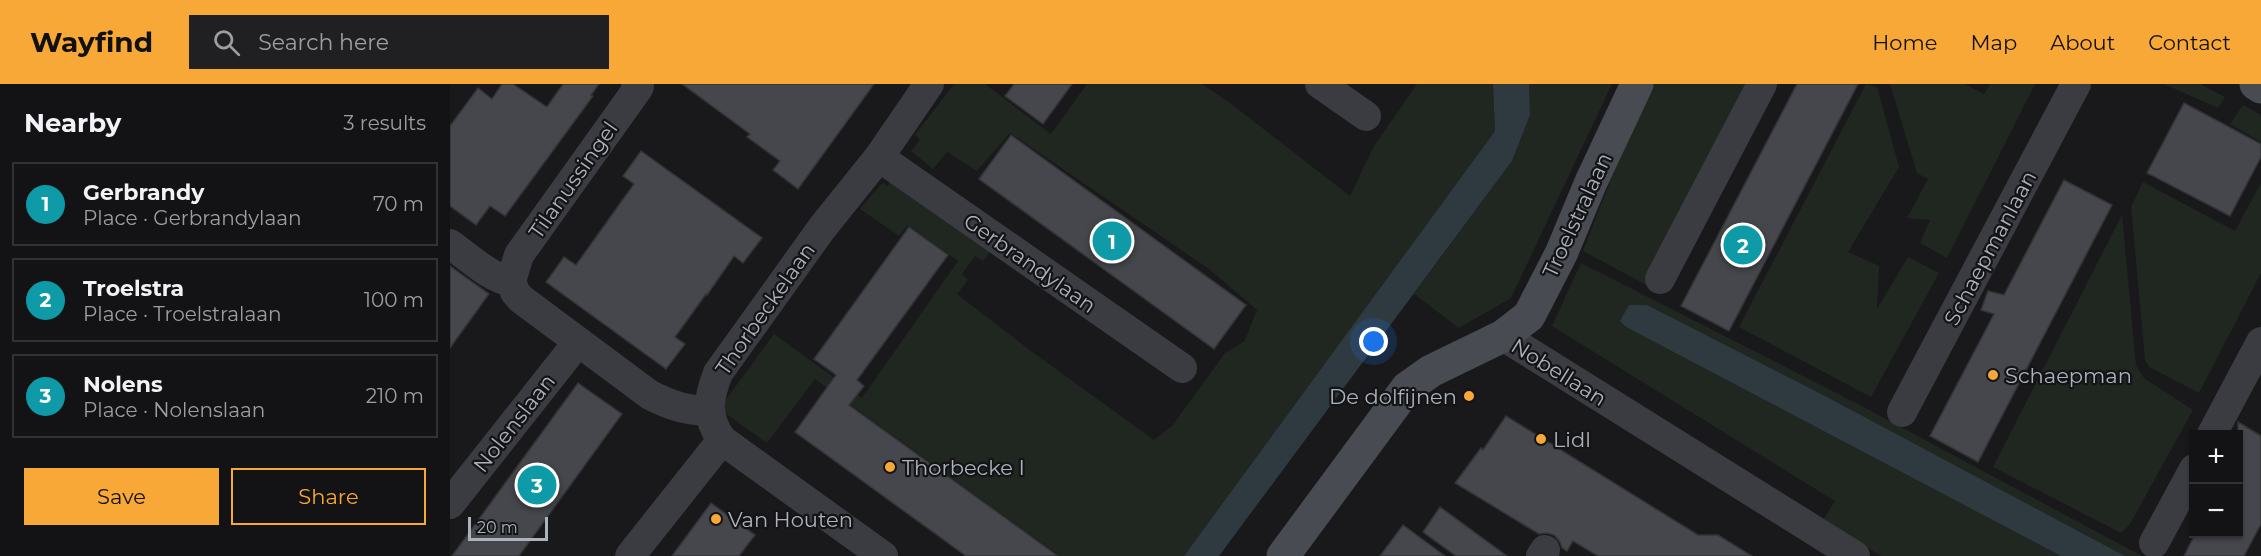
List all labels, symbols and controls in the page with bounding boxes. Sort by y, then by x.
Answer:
search box [189,15,609,69]
text: Wayfind [30,25,153,59]
icon: search [210,26,243,59]
text: Search here [258,29,389,56]
text: Home [1872,30,1937,55]
text: Map [1970,30,2017,55]
text: About [2050,30,2115,55]
text: Contact [2148,30,2231,55]
text: Nearby [24,107,121,139]
text: 3 results [343,111,426,135]
street label: Tilanussingel [523,117,623,243]
street label: Troelstralaan [1537,149,1617,281]
street label: Schaepmanlaan [1939,166,2041,330]
text: Gerbrandy [83,179,204,206]
text: 1 [42,192,49,216]
text: 70 m [373,192,424,216]
text: Place · Gerbrandylaan [83,206,302,230]
street label: Gerbrandylaan [959,208,1101,318]
pin: 1 [1092,218,1132,264]
pin: 2 [1724,222,1762,268]
street label: Thorbeckelaan [710,238,820,380]
text: Troelstra [83,275,184,302]
text: 2 [40,288,51,312]
text: 100 m [364,288,424,312]
text: Place · Troelstralaan [83,302,282,326]
your location [1359,327,1388,356]
street label: Nobellaan [1507,333,1611,411]
place label: Schaepman [2005,363,2132,388]
marker: Schaepman [1986,368,2000,382]
street label: Nolenslaan [468,369,560,477]
text: Nolens [83,371,163,398]
text: 3 [40,384,51,408]
text: 210 m [366,384,424,408]
place label: De dolfijnen [1329,384,1457,409]
marker: De dolfijnen [1462,389,1476,403]
text: Place · Nolenslaan [83,398,265,422]
place label: Lidl [1553,427,1591,452]
map controls [2189,430,2243,538]
button: + [2189,430,2243,484]
marker: Lidl [1534,432,1548,446]
place label: Thorbecke I [902,455,1025,480]
marker: Thorbecke I [883,460,897,474]
pin: 3 [518,462,556,508]
button: Save [24,468,219,525]
button: Share [231,468,426,525]
button: − [2189,484,2243,538]
place label: Van Houten [728,507,853,532]
marker: Van Houten [709,512,723,526]
scale bar [468,514,548,542]
text: 20 m [477,518,518,537]

